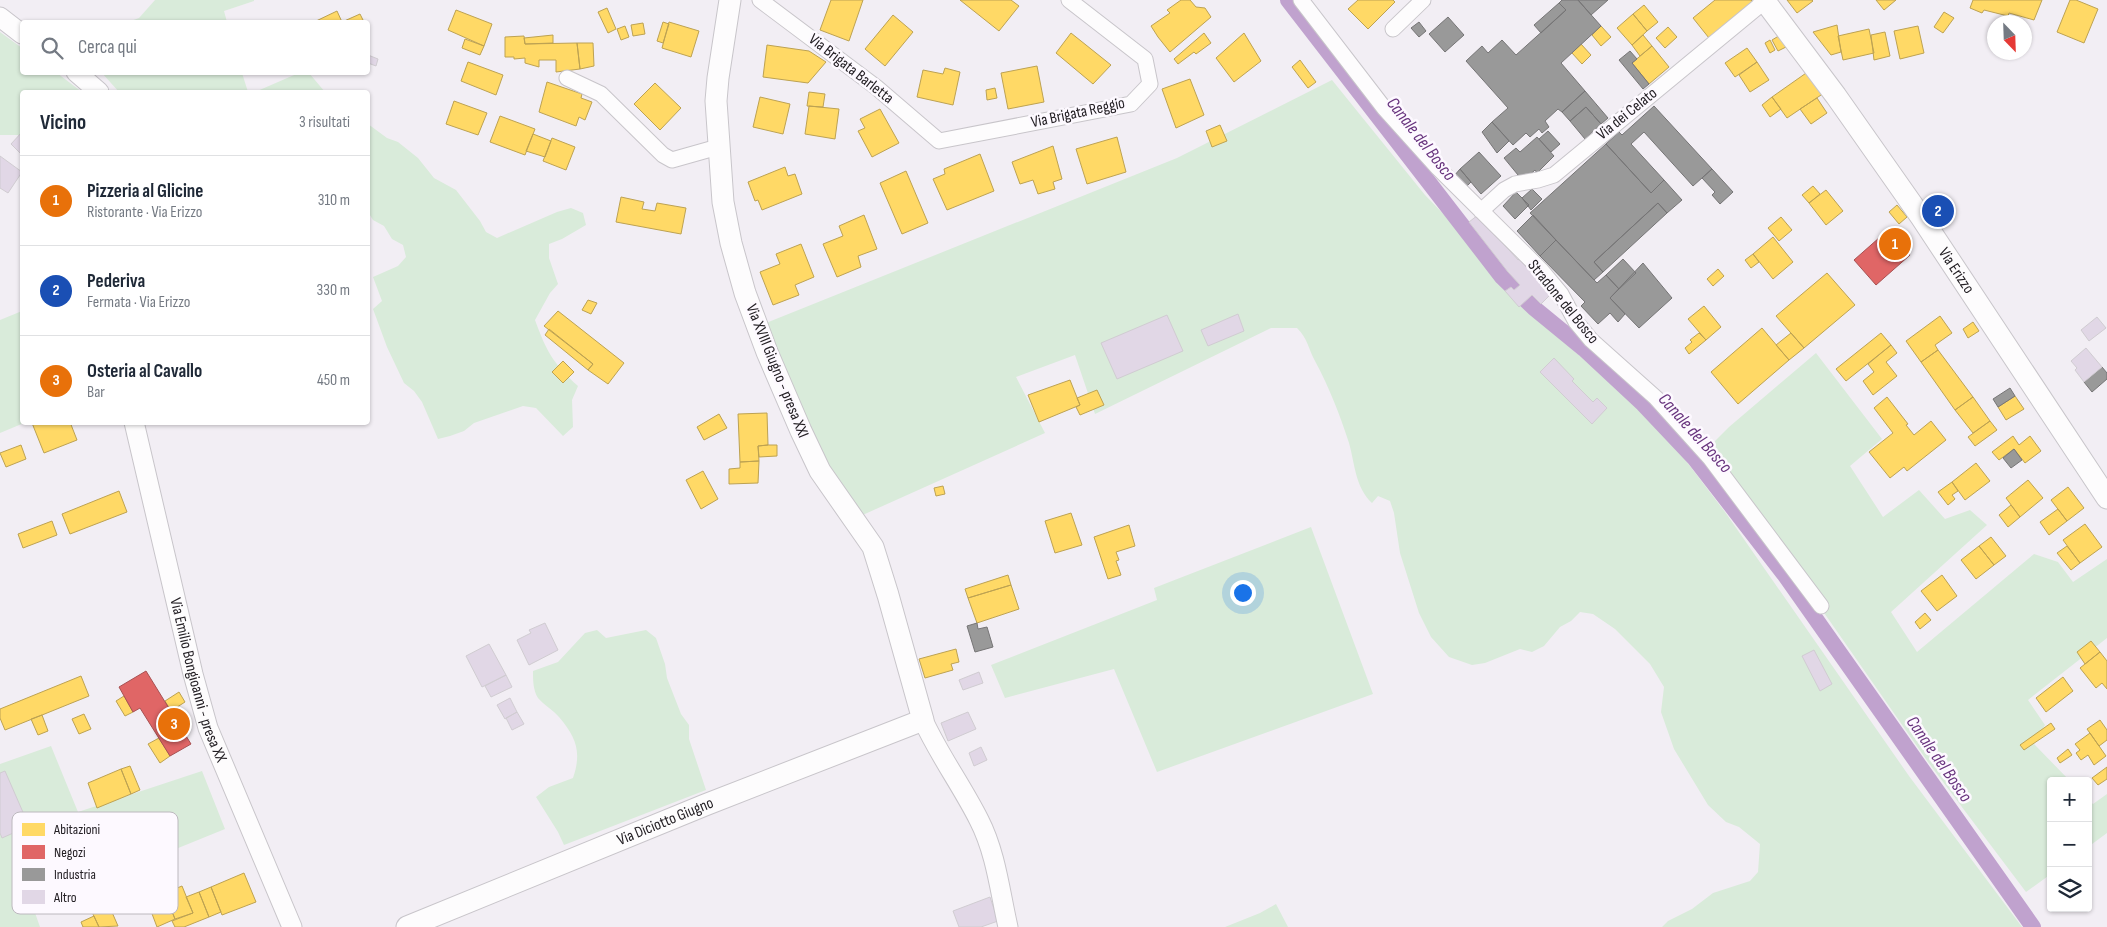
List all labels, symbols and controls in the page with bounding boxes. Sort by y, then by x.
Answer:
north arrow [1987,15,2032,60]
search box [20,20,370,75]
street label: Via Brigata Barletta [805,30,897,108]
icon: search [38,34,66,62]
text: Cerca qui [78,36,137,59]
street label: Via dei Celato [1593,84,1661,144]
water label: Canale del Bosco [1382,93,1460,185]
street label: Via Brigata Reggio [1029,94,1127,132]
text: Vicino [40,110,86,135]
text: 3 risultati [299,113,350,132]
text: Pizzeria al Glicine [87,180,203,203]
text: 1 [53,191,59,210]
text: 310 m [318,191,350,210]
pin: 2 [1922,192,1954,230]
text: Ristorante · Via Erizzo [87,203,202,222]
pin: 1 [1879,225,1911,263]
street label: Via Erizzo [1934,244,1978,297]
street label: Stradone del Bosco [1523,256,1603,348]
text: Pederiva [87,270,145,293]
text: 2 [52,281,60,300]
text: 330 m [317,281,350,300]
text: Fermata · Via Erizzo [87,293,190,312]
street label: Via XVIII Giugno - presa XXI [742,301,812,441]
text: Osteria al Cavallo [87,360,202,383]
text: 3 [52,371,60,390]
text: 450 m [317,371,350,390]
text: Bar [87,383,105,402]
water label: Canale del Bosco [1654,389,1737,478]
your location [1230,580,1256,606]
street label: Via Emilio Bongioanni - presa XX [166,596,231,765]
pin: 3 [158,705,190,743]
water label: Canale del Bosco [1902,712,1977,807]
map controls [2047,777,2092,912]
button: + [2047,777,2092,822]
street label: Via Diciotto Giugno [614,793,716,849]
legend [12,812,178,914]
text: Abitazioni [53,821,100,838]
button: − [2047,822,2092,867]
text: Negozi [54,844,86,861]
text: Industria [54,866,96,883]
button: layers [2047,867,2092,912]
text: Altro [53,889,77,906]

